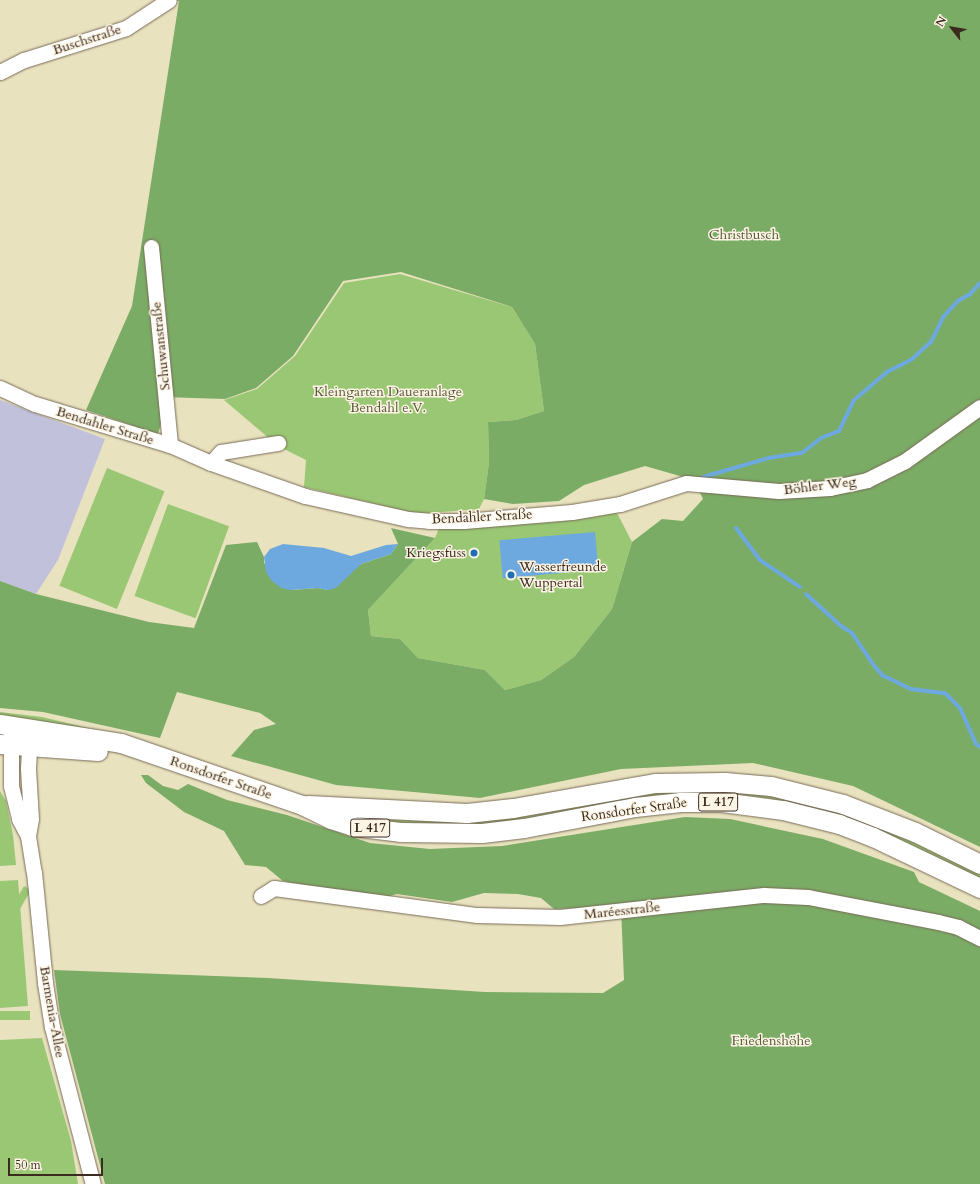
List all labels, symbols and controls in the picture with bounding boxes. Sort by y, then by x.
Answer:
north arrow [932,8,972,48]
text: N [932,14,950,30]
street label: Buschstraße [51,21,123,59]
park label: Christbusch [709,227,779,243]
street label: Schuwanstraße [148,301,174,391]
park label: Kleingarten Daueranlage Bendahl e.V. [314,384,462,416]
street label: Bendahler Straße [54,403,156,449]
street label: Böhler Weg [783,473,857,499]
street label: Bendahler Straße [431,506,533,528]
place label: Kriegsfuss [406,545,466,561]
marker: Kriegsfuss [469,548,479,558]
place label: Wasserfreunde Wuppertal [519,559,607,592]
marker: Wasserfreunde Wuppertal [506,570,516,580]
street label: Ronsdorfer Straße [168,753,274,803]
road number: L 417 [698,791,738,813]
street label: Ronsdorfer Straße [580,794,688,826]
road number: L 417 [350,817,390,839]
street label: Maréesstraße [583,899,661,923]
street label: Barmenia-Allee [36,965,68,1059]
park label: Friedenshöhe [731,1033,811,1049]
scale bar [10,1150,105,1176]
text: 50 m [15,1157,41,1173]

